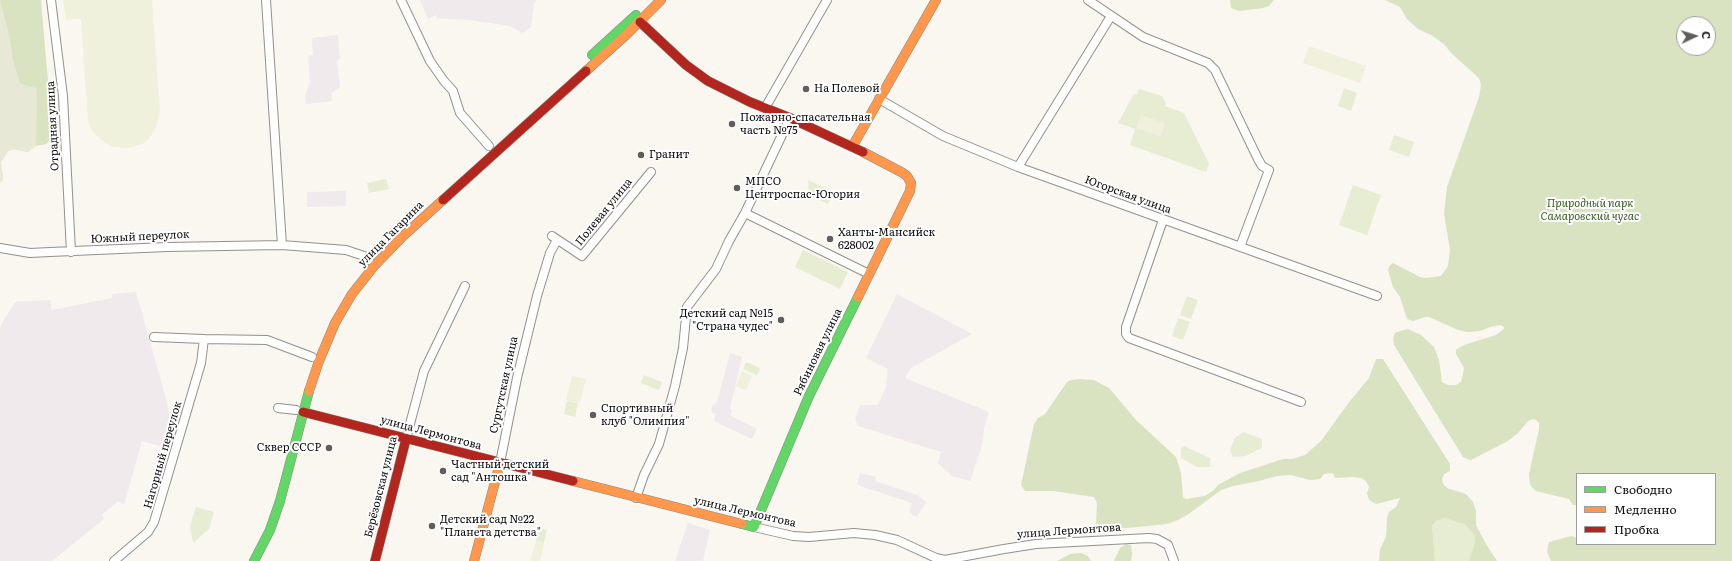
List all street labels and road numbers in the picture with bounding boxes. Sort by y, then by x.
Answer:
street label: Отрадная улица [44,81,62,171]
street label: Югорская улица [1083,173,1173,217]
street label: Полевая улица [573,176,635,248]
street label: улица Гагарина [356,199,426,269]
street label: Южный переулок [90,228,190,246]
street label: Рябиновая улица [791,306,845,398]
street label: Сургутская улица [487,335,521,435]
street label: Нагорный переулок [141,400,185,510]
street label: улица Лермонтова [379,413,483,453]
street label: Берёзовская улица [362,435,400,539]
street label: улица Лермонтова [693,494,797,530]
street label: улица Лермонтова [1017,521,1121,541]

